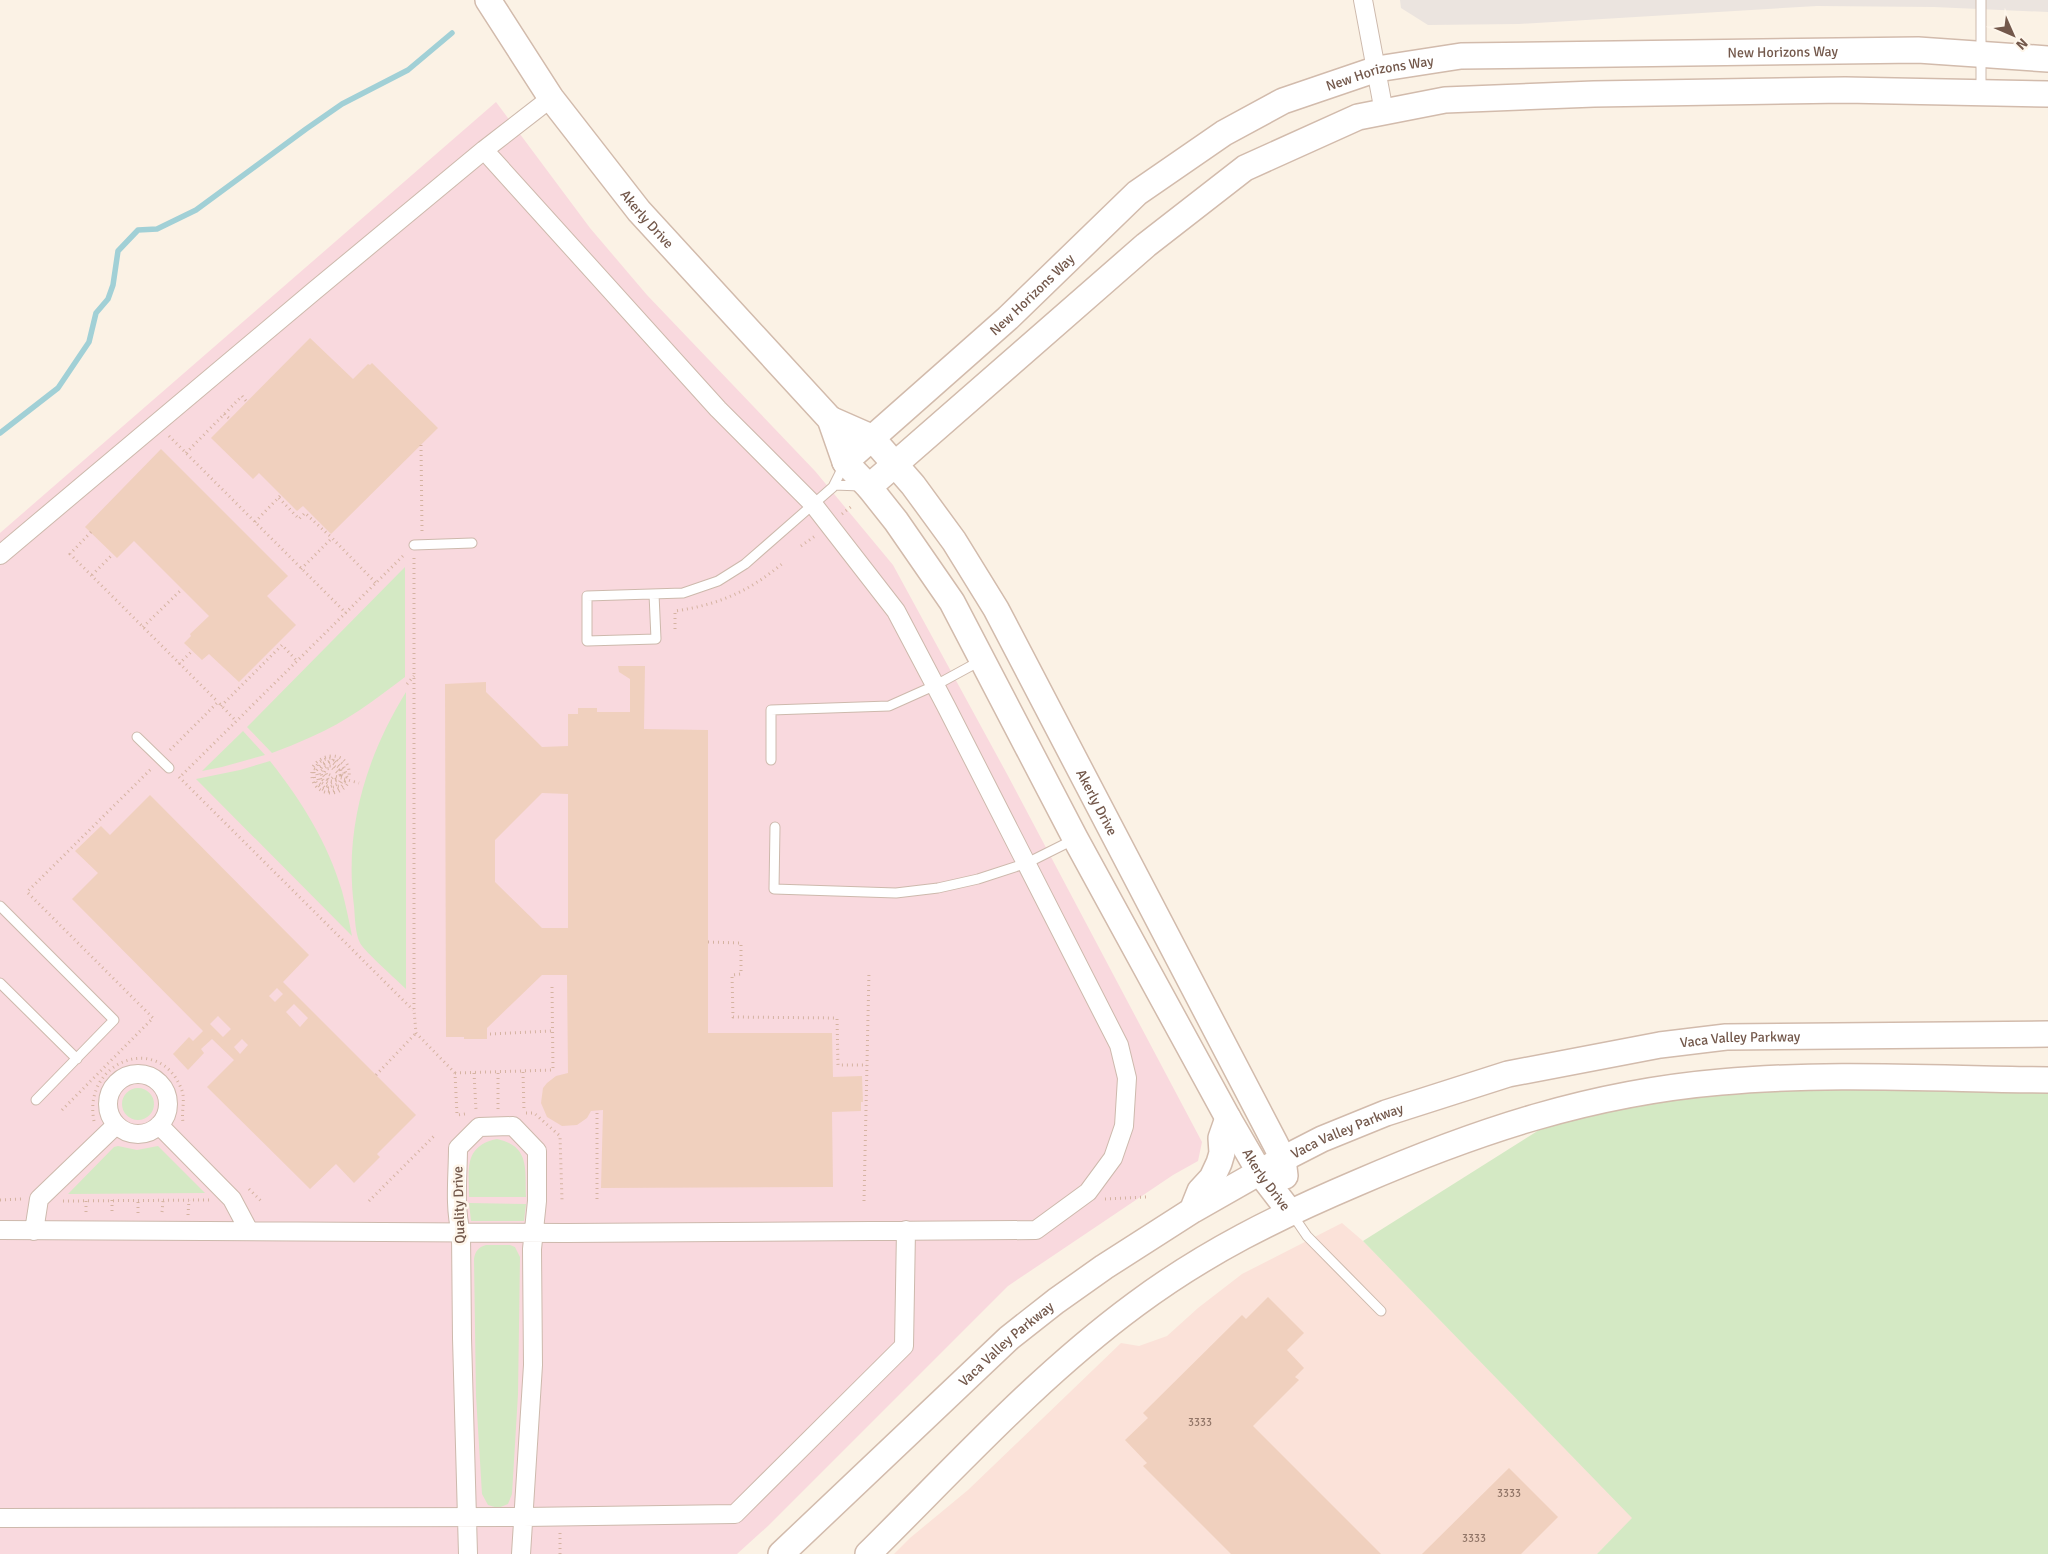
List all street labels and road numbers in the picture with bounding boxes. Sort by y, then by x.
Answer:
street label: New Horizons Way [1727,43,1839,61]
street label: New Horizons Way [1324,52,1435,94]
street label: Akerly Drive [617,186,677,252]
street label: New Horizons Way [986,250,1078,339]
street label: Akerly Drive [1073,766,1121,838]
street label: Vaca Valley Parkway [1679,1028,1801,1051]
street label: Vaca Valley Parkway [1288,1099,1406,1162]
street label: Akerly Drive [1239,1145,1294,1214]
street label: Quality Drive [449,1166,469,1244]
street label: Vaca Valley Parkway [955,1297,1057,1390]

